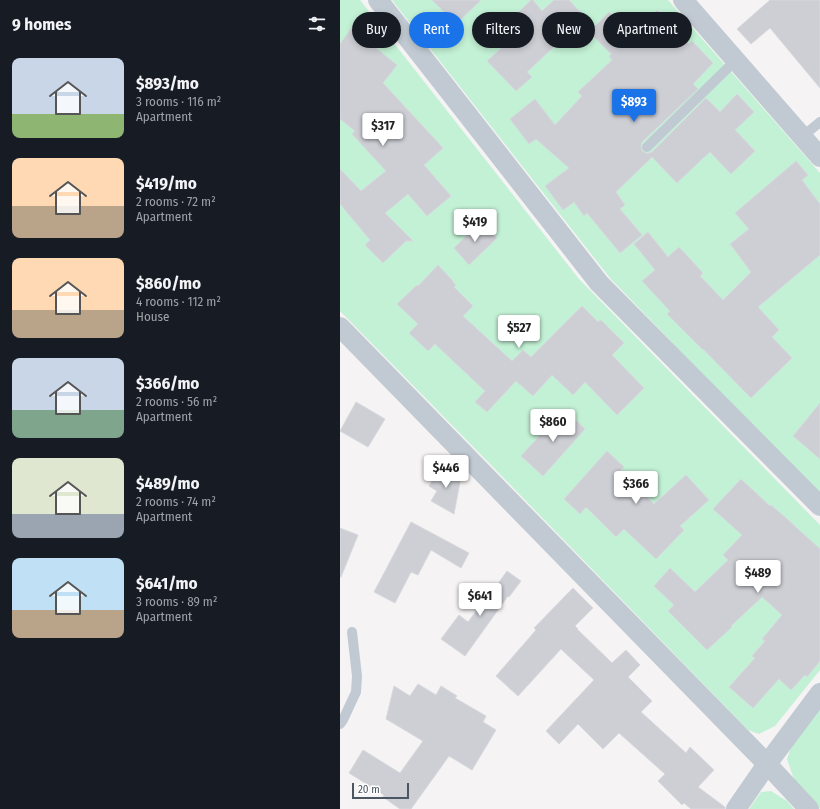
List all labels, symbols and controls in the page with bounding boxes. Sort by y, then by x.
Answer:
chip: Buy [352,12,401,48]
chip: Rent [409,12,464,48]
chip: Filters [472,12,534,48]
chip: New [542,12,595,48]
chip: Apartment [603,12,692,48]
icon: filters [306,13,328,35]
text: 9 homes [12,14,71,35]
text: $893/mo [136,73,199,94]
icon: home [44,74,92,122]
pin: $893 [610,89,658,123]
text: 3 rooms · 116 m² [136,94,221,109]
text: $893 [621,94,647,109]
text: Apartment [136,109,192,124]
pin: $317 [359,113,407,147]
text: $317 [371,118,395,133]
text: $419/mo [136,173,197,194]
icon: home [44,174,92,222]
text: 2 rooms · 72 m² [136,194,216,209]
text: Apartment [136,209,192,224]
pin: $419 [451,209,499,243]
text: $419 [463,214,487,229]
text: $860/mo [136,273,201,294]
icon: home [44,274,92,322]
text: 4 rooms · 112 m² [136,294,221,309]
text: House [136,309,170,324]
pin: $527 [495,315,543,349]
text: $527 [507,320,531,335]
text: $366/mo [136,373,199,394]
icon: home [44,374,92,422]
text: 2 rooms · 56 m² [136,394,217,409]
text: Apartment [136,409,192,424]
pin: $860 [529,409,577,443]
text: $860 [539,414,567,429]
pin: $446 [422,455,470,489]
text: $446 [433,460,459,475]
pin: $366 [612,471,660,505]
text: $489/mo [136,473,200,494]
icon: home [44,474,92,522]
text: $366 [623,476,649,491]
text: 2 rooms · 74 m² [136,494,216,509]
text: Apartment [136,509,192,524]
pin: $489 [734,560,782,594]
text: $489 [745,565,771,580]
text: $641/mo [136,573,198,594]
icon: home [44,574,92,622]
pin: $641 [456,583,504,617]
text: $641 [468,588,492,603]
text: 3 rooms · 89 m² [136,594,218,609]
text: Apartment [136,609,192,624]
scale bar [352,781,409,800]
text: 20 m [358,783,380,796]

